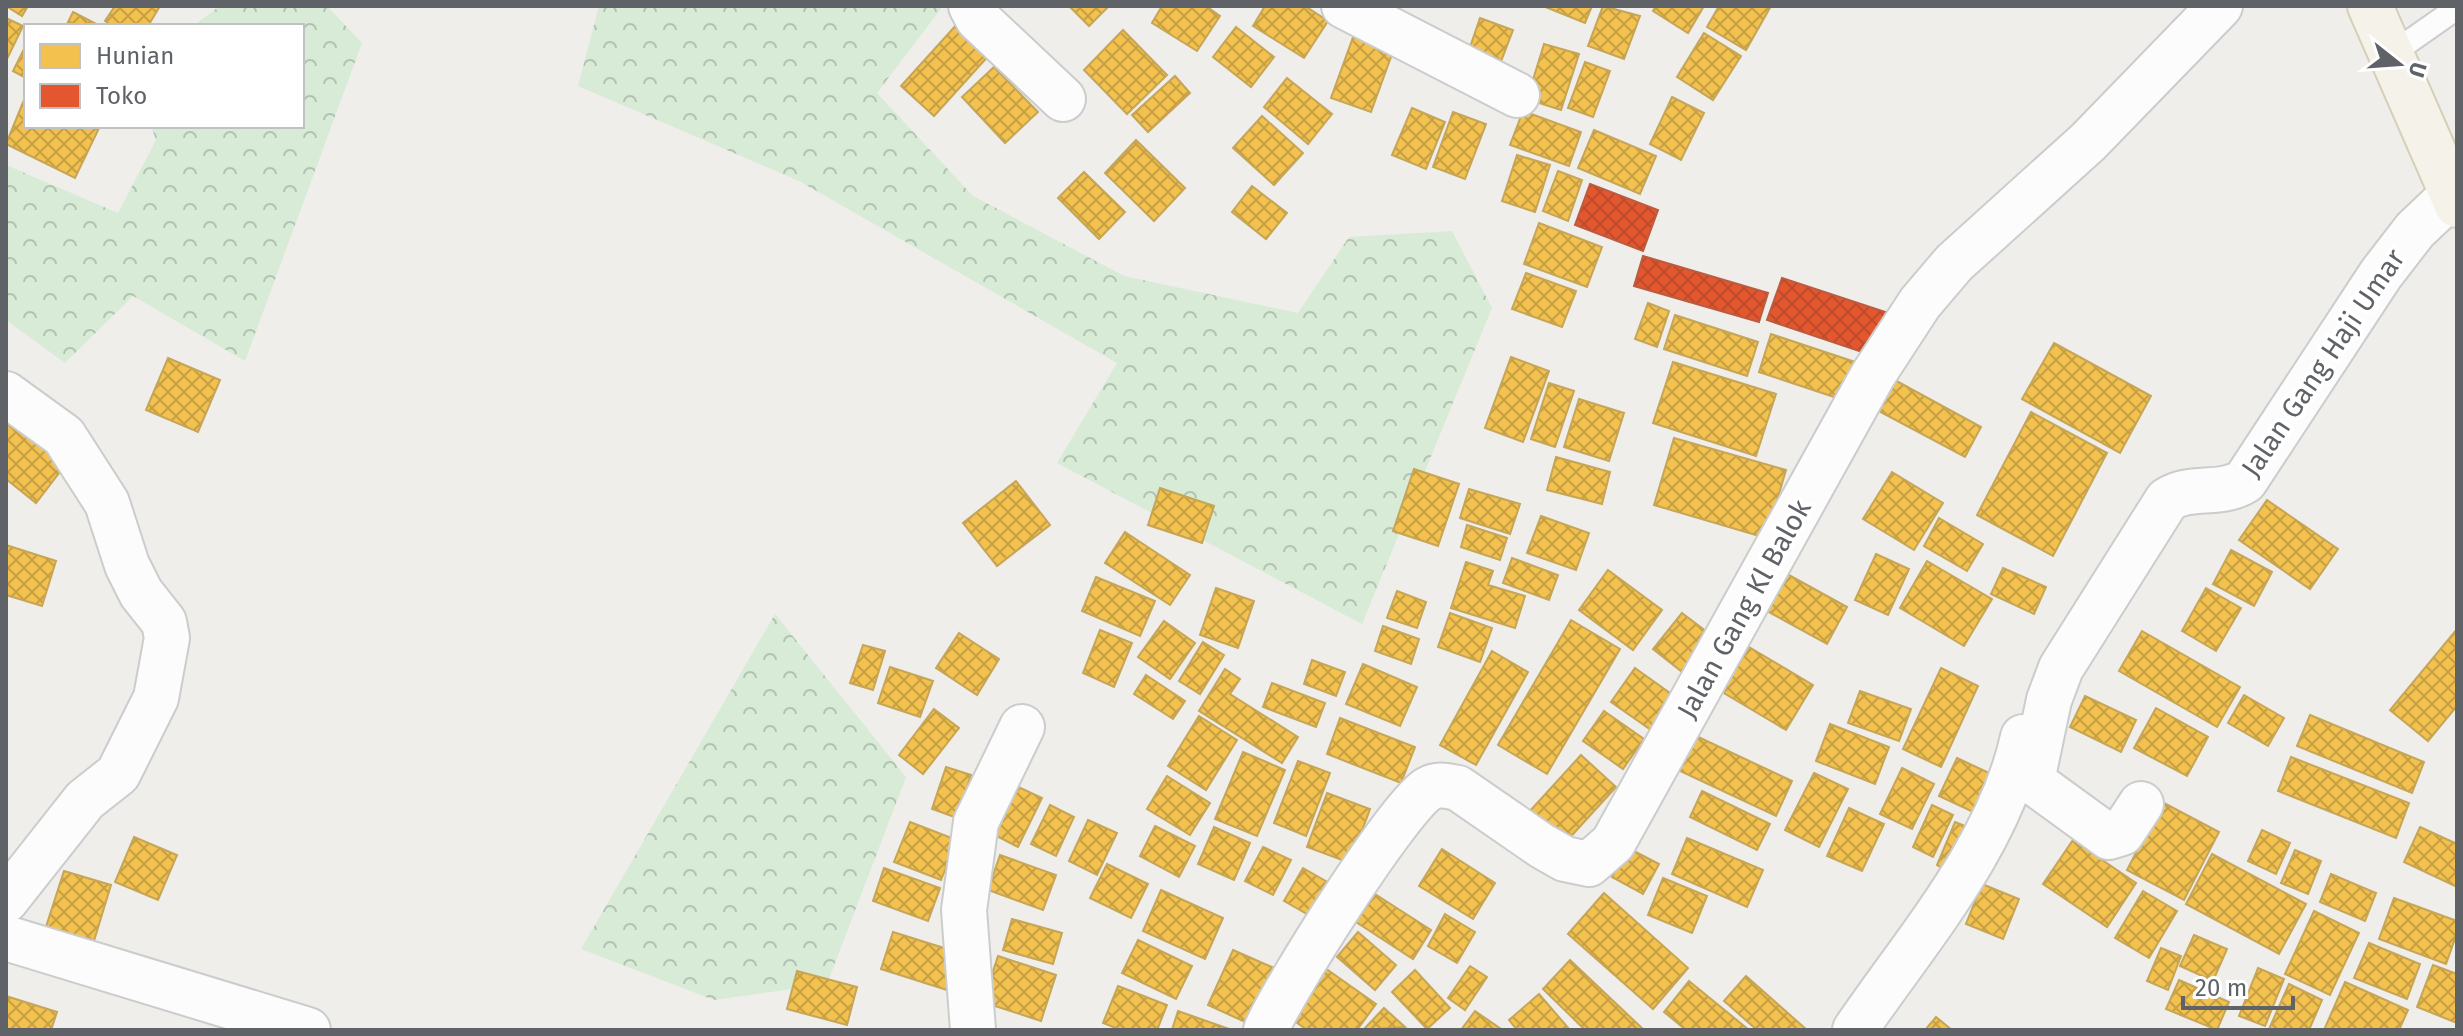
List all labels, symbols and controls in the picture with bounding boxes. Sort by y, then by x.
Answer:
legend [24,24,304,128]
north arrow [2359,24,2439,104]
text: Hunian [96,42,174,70]
text: U [2403,59,2433,80]
text: Toko [96,82,147,110]
street label: Jalan Gang Haji Umar [2234,243,2412,483]
street label: Jalan Gang Kl Balok [1670,493,1818,724]
scale bar [2183,960,2293,1010]
text: 20 m [2195,974,2247,1002]

